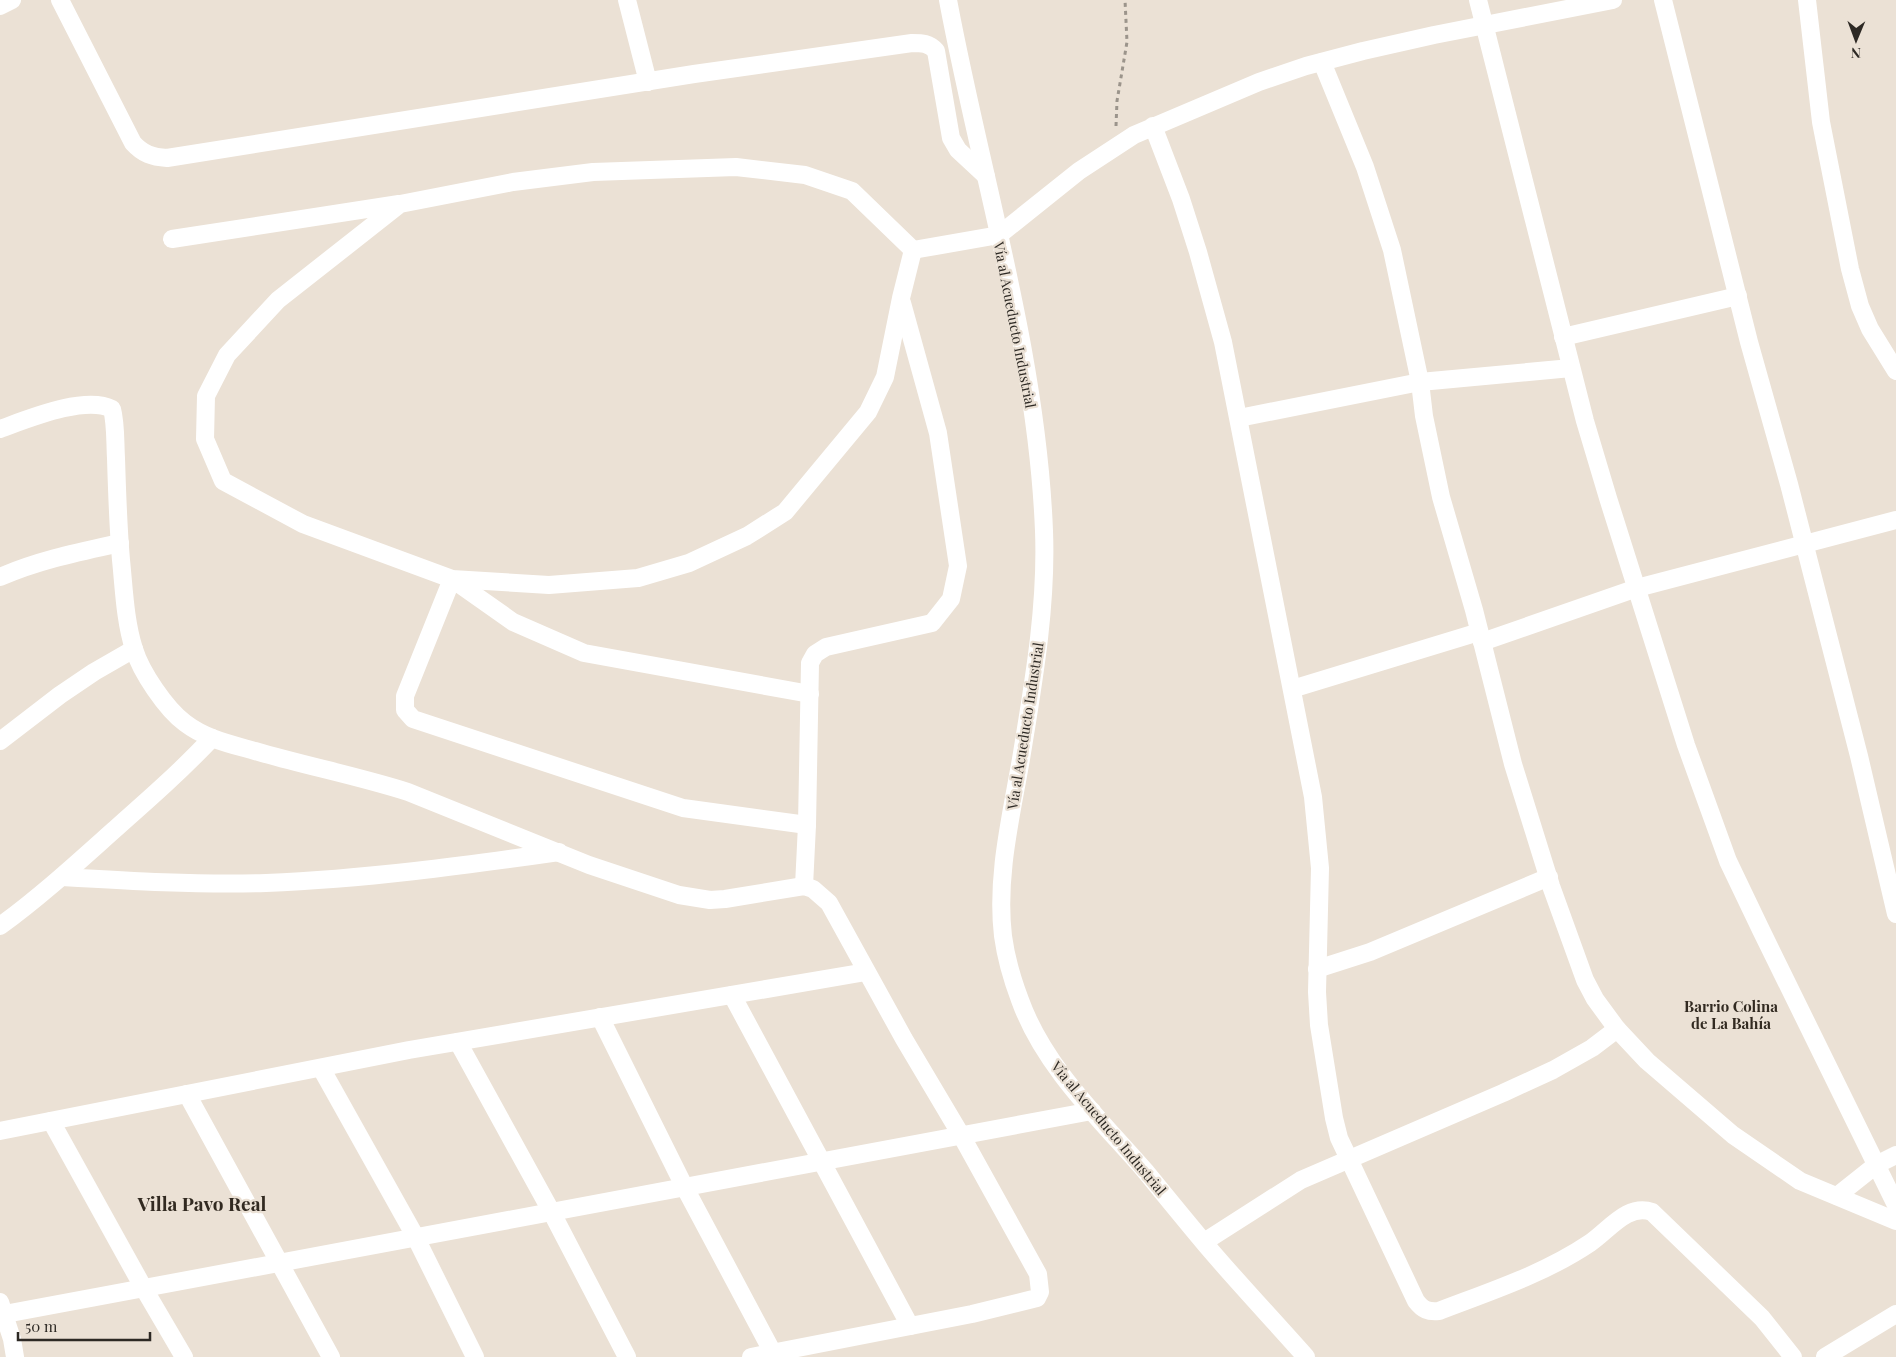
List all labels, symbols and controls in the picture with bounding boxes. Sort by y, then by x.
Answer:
north arrow [1831,15,1881,65]
text: N [1851,44,1861,63]
street label: Vía al Acueducto Industrial [989,239,1040,410]
street label: Vía al Acueducto Industrial [1002,641,1048,812]
district label: Barrio Colina de La Bahía [1684,996,1778,1033]
street label: Vía al Acueducto Industrial [1047,1056,1171,1199]
district label: Villa Pavo Real [137,1190,267,1216]
scale bar [18,1310,150,1342]
text: 50 m [25,1316,58,1336]

